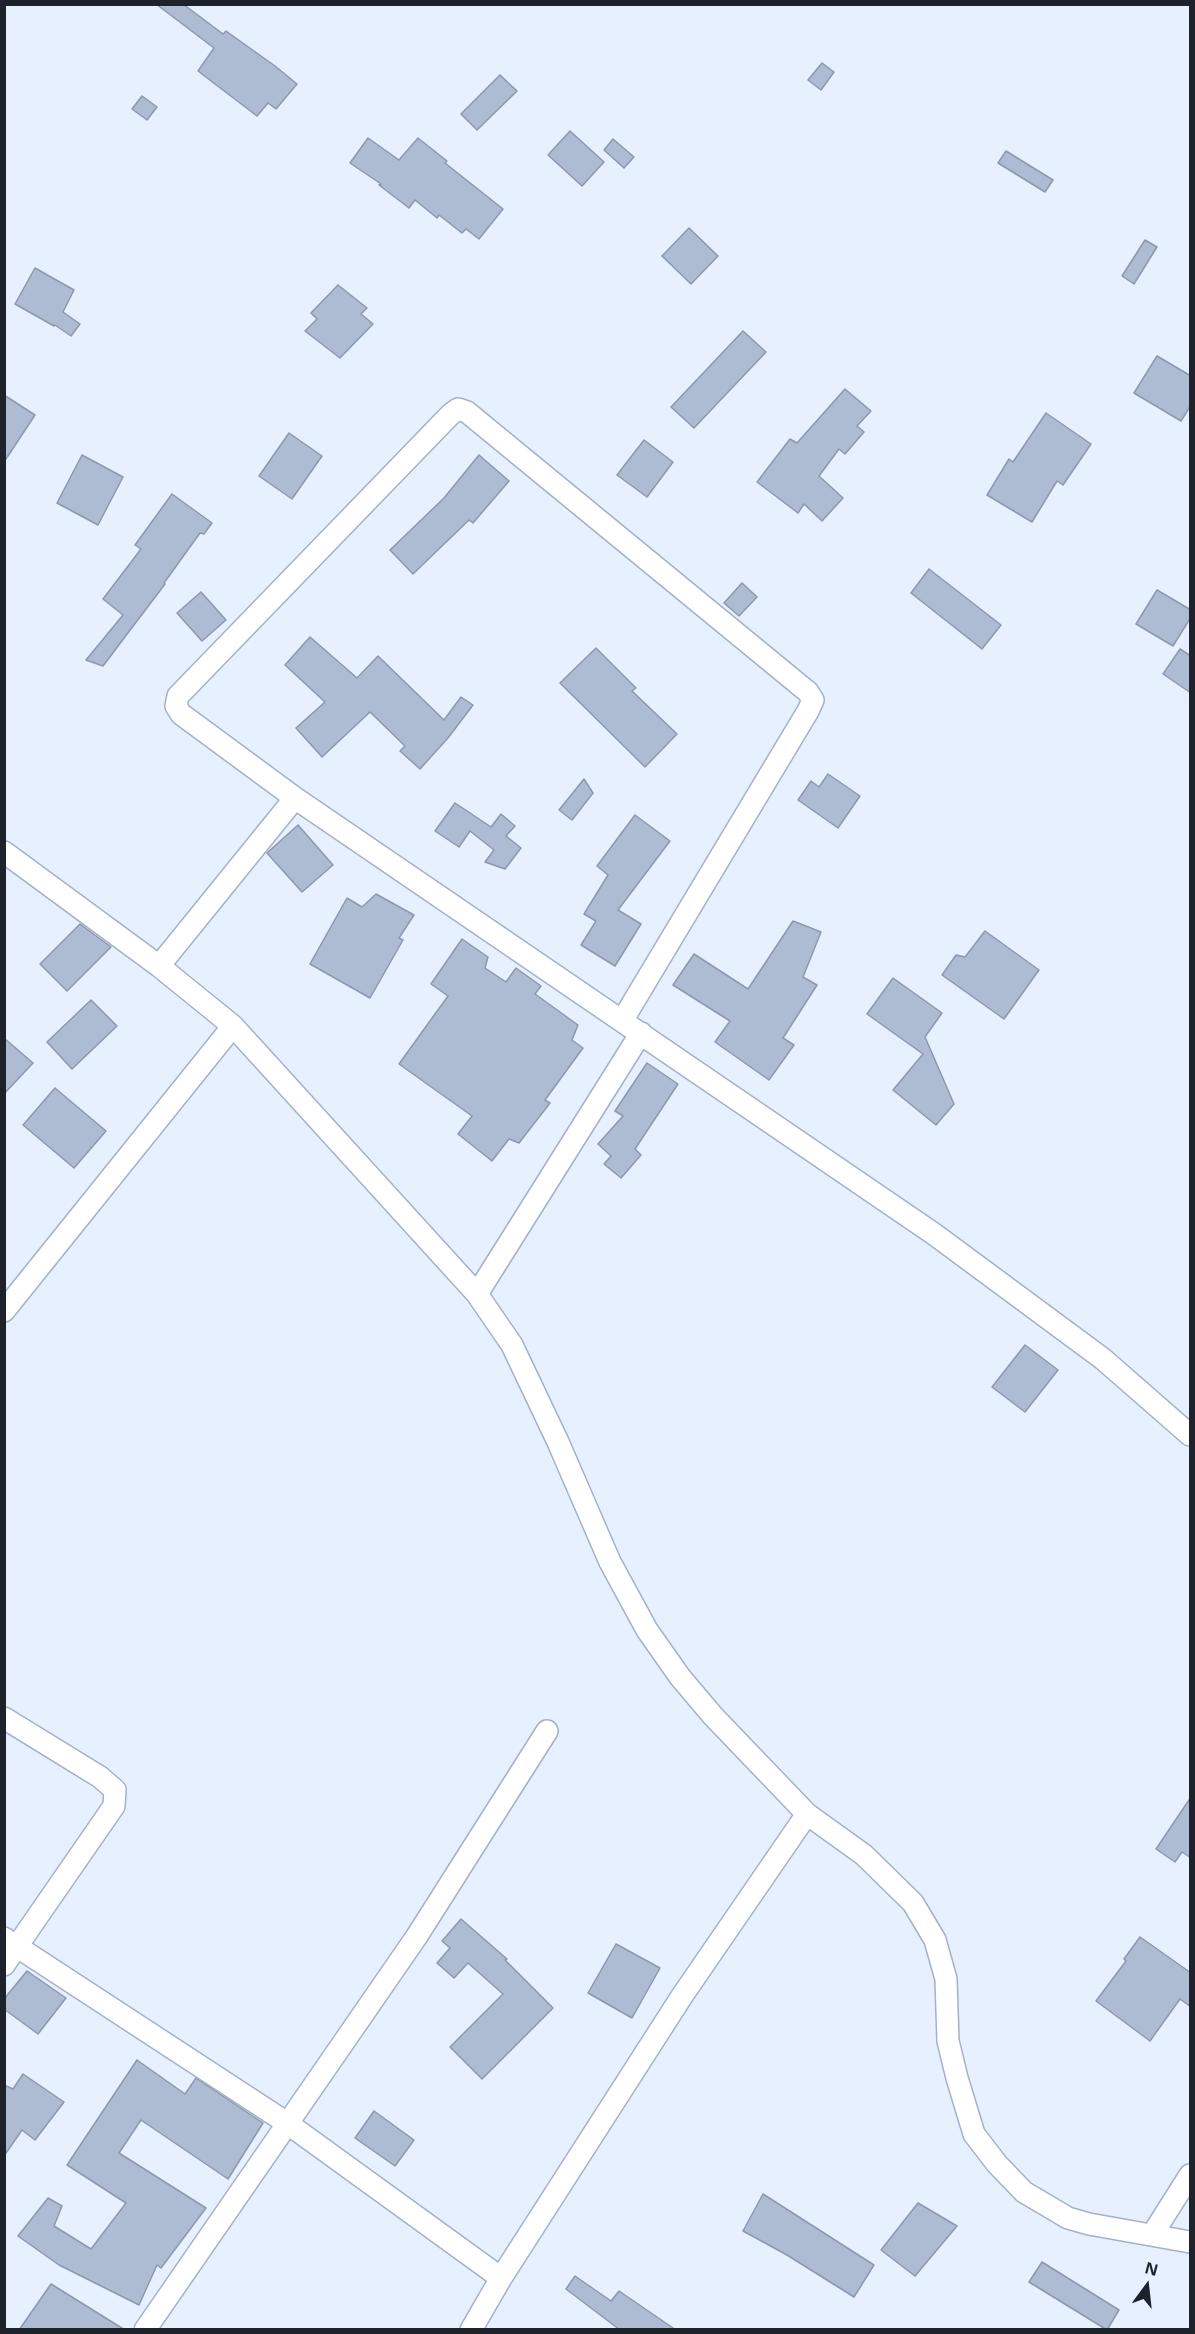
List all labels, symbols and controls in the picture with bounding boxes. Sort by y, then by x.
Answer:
north arrow [1117,2256,1177,2316]
text: N [1143,2256,1161,2281]

